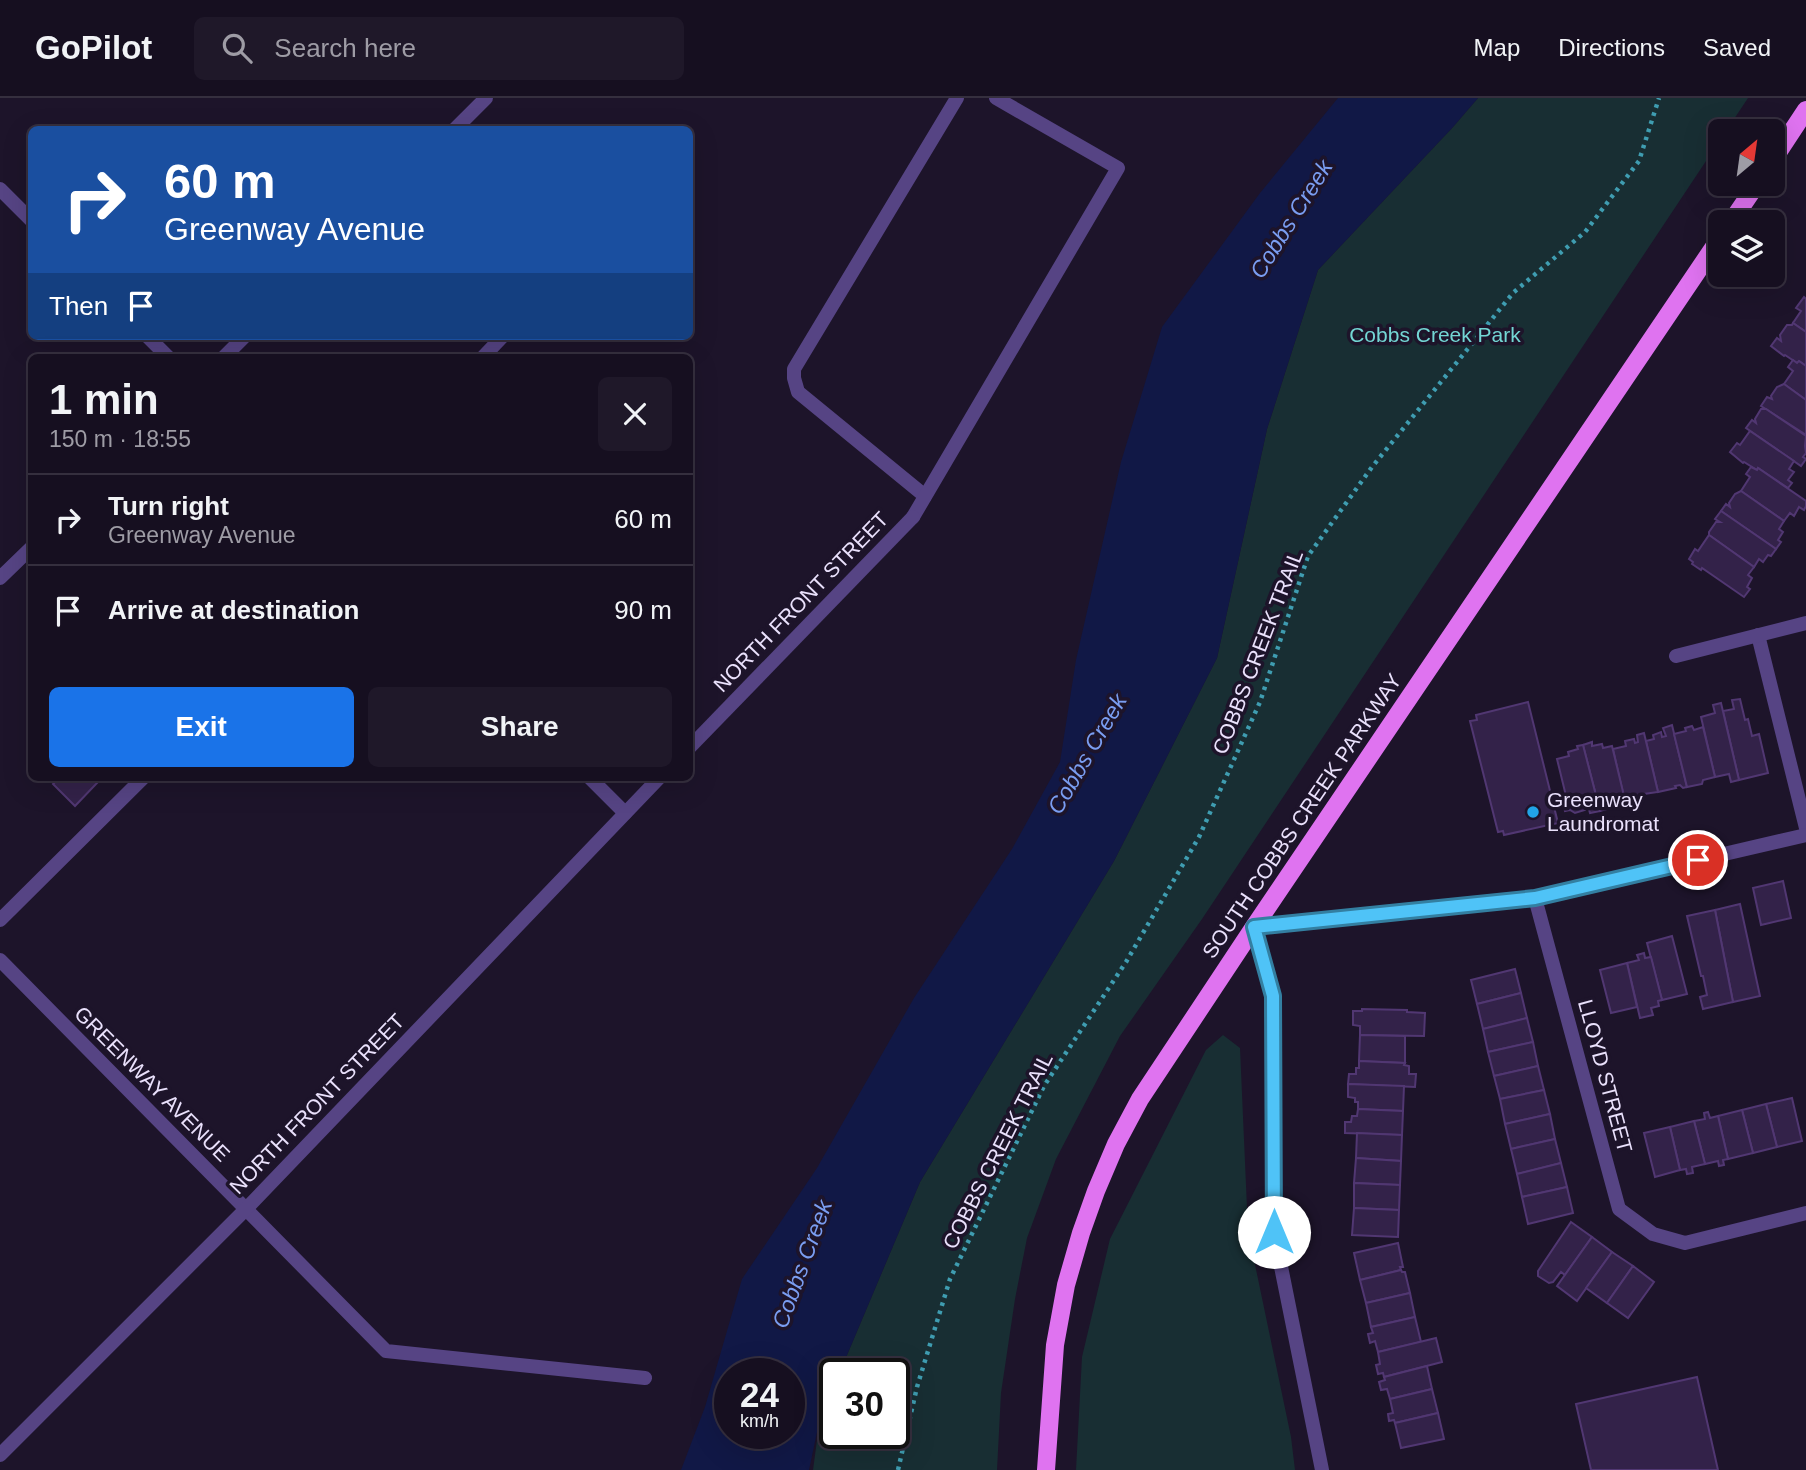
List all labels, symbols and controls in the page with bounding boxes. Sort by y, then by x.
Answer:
search box [194,17,684,80]
text: GoPilot [35,29,152,66]
icon: search [218,29,256,67]
text: Search here [274,33,416,63]
text: Map [1474,34,1520,61]
text: Directions [1558,34,1665,61]
text: Saved [1703,34,1771,61]
north arrow [1708,119,1785,196]
map controls [1708,119,1785,287]
icon: right [49,154,140,245]
text: 60 m [164,154,276,208]
water label: Cobbs Creek [1244,154,1338,283]
button: layers [1708,210,1785,287]
text: Greenway Avenue [164,211,425,247]
icon: arrive [122,287,160,325]
text: Then [49,291,108,321]
park label: Cobbs Creek Park [1349,323,1521,346]
text: 1 min [49,376,159,423]
button: close [598,377,672,451]
text: 150 m · 18:55 [49,426,191,452]
text: Turn right [108,491,229,521]
icon: right [49,501,87,539]
text: 60 m [614,504,672,534]
street label: NORTH FRONT STREET [709,507,893,696]
text: Greenway Avenue [108,522,296,548]
street label: COBBS CREEK TRAIL [1208,547,1307,757]
icon: arrive [49,592,87,630]
text: Arrive at destination [108,595,359,625]
text: 90 m [614,595,672,625]
street label: SOUTH COBBS CREEK PARKWAY [1198,669,1406,962]
button: Exit [49,687,354,767]
button: Share [368,687,672,767]
water label: Cobbs Creek [1042,688,1133,819]
place label: Greenway Laundromat [1547,788,1659,835]
marker: Greenway Laundromat [1525,804,1541,820]
pin [1668,830,1728,890]
icon: arrive [1679,841,1717,879]
street label: LLOYD STREET [1574,997,1637,1155]
street label: GREENWAY AVENUE [70,1002,234,1166]
street label: NORTH FRONT STREET [225,1009,409,1198]
street label: COBBS CREEK TRAIL [938,1049,1057,1253]
water label: Cobbs Creek [767,1195,838,1332]
position arrow [1237,1195,1311,1269]
speed limit sign: 30 [819,1358,910,1449]
text: 24 [740,1375,779,1414]
text: km/h [740,1411,779,1431]

